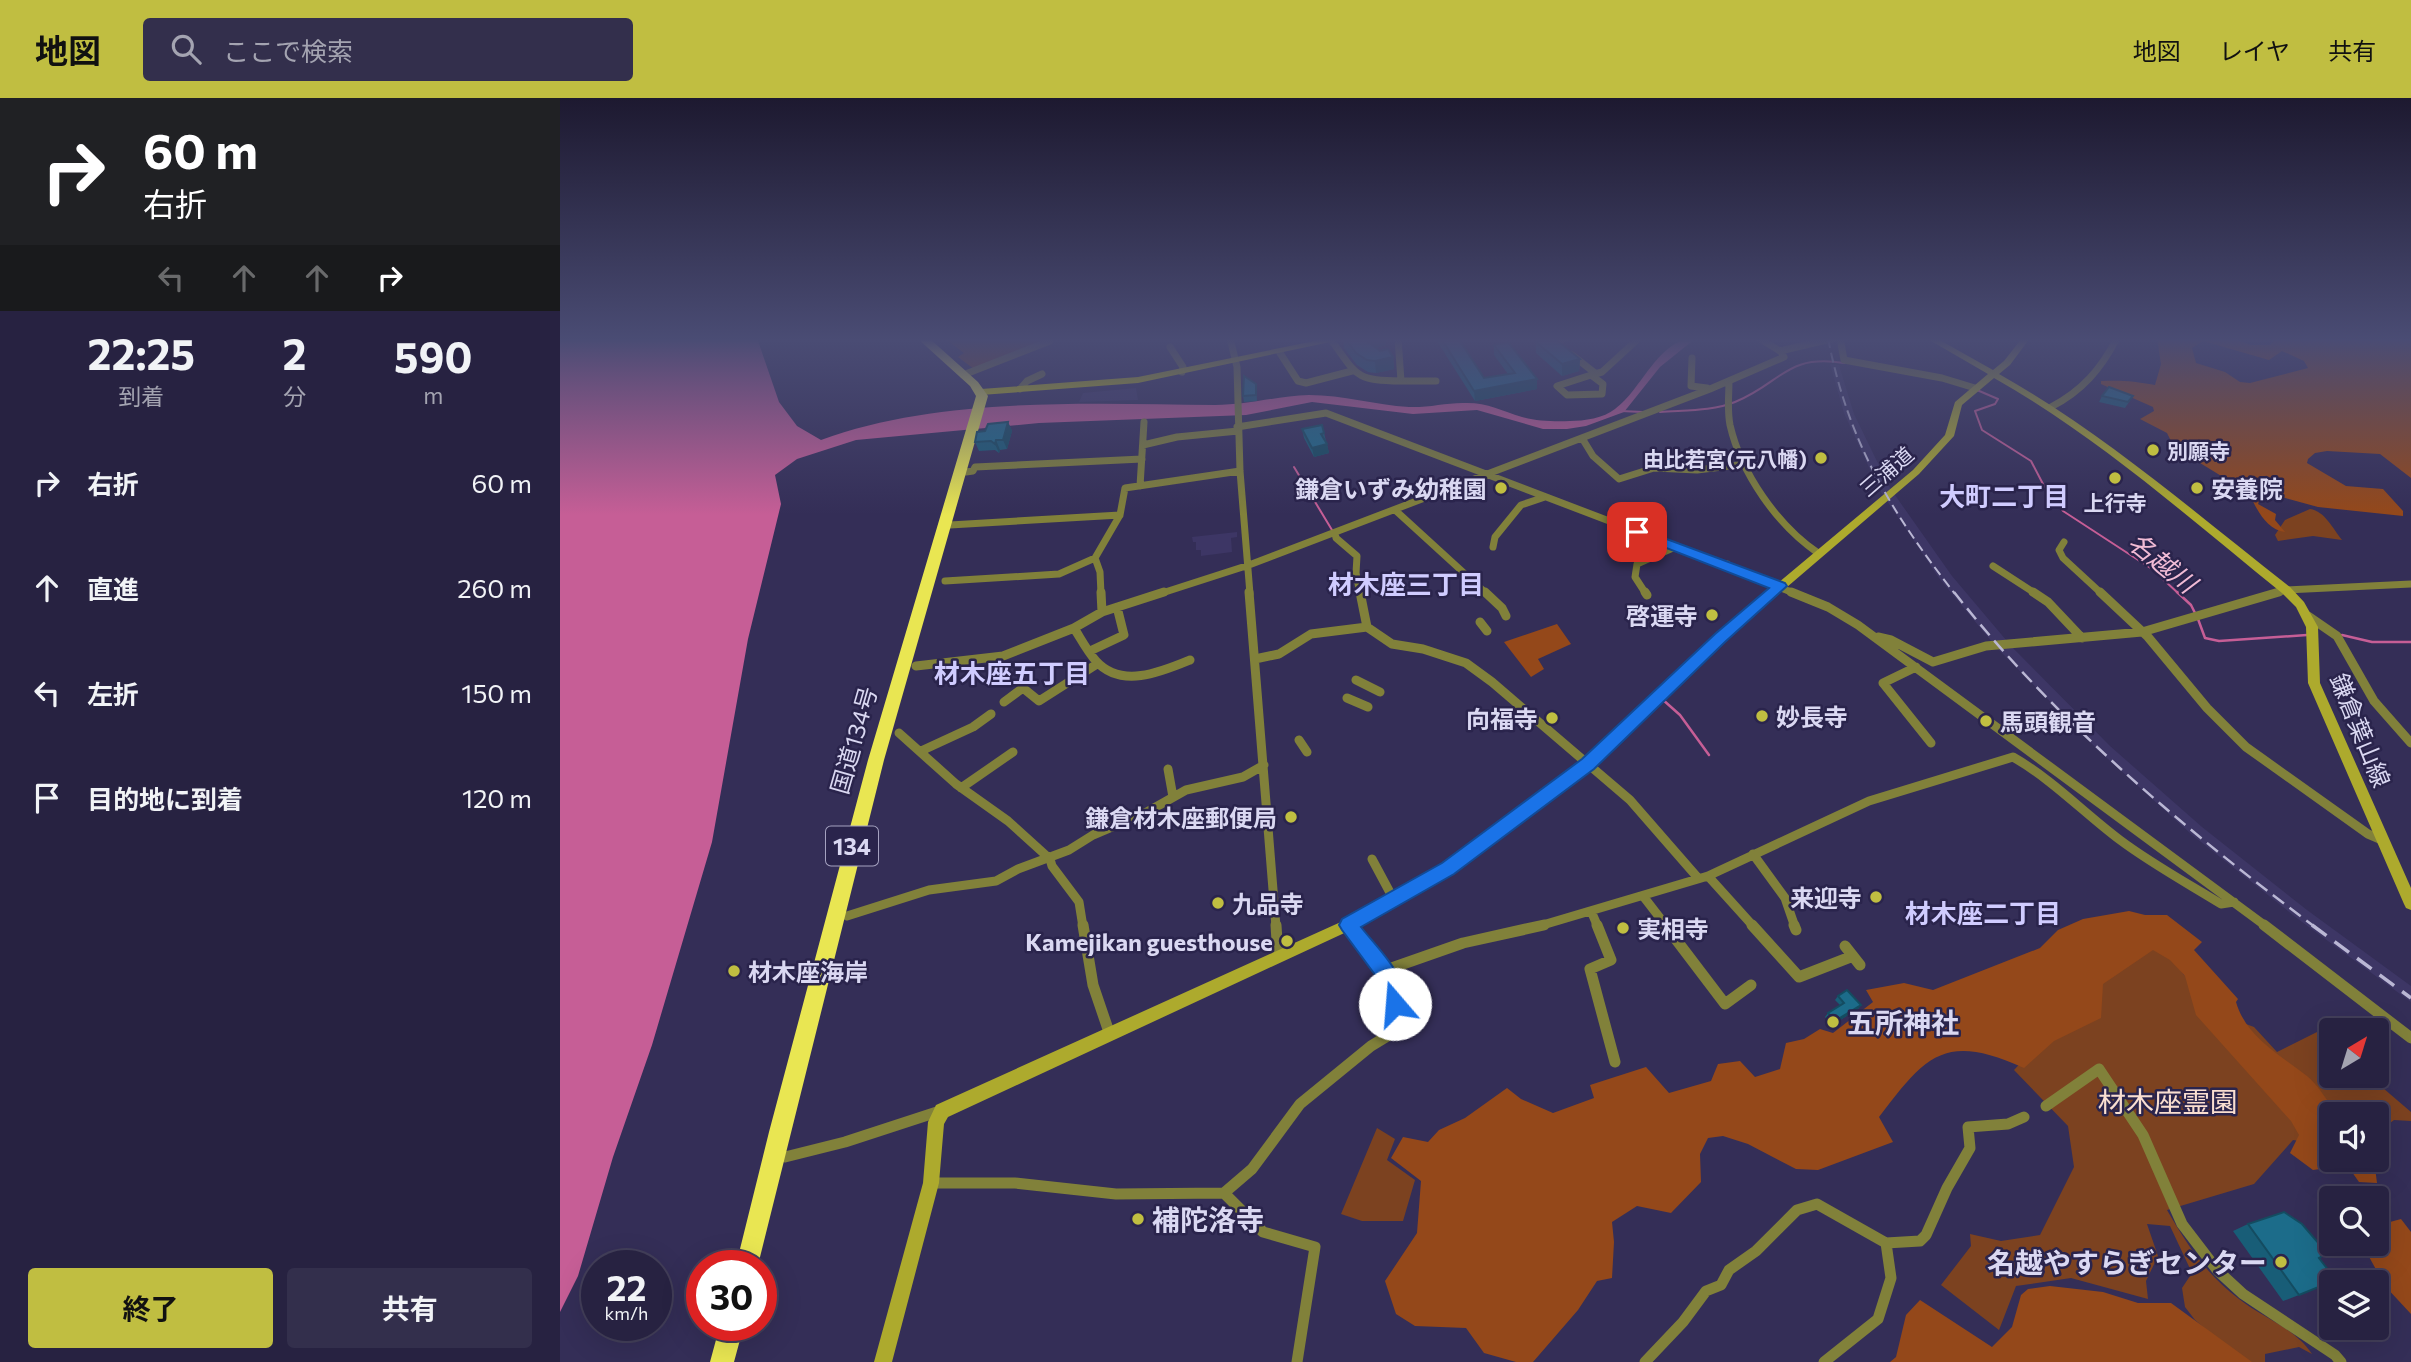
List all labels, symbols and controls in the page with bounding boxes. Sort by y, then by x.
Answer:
search box [143,18,633,81]
text: 地図 [35,29,101,70]
icon: search [167,30,205,68]
text: ここで検索 [223,35,353,66]
text: 地図 [2133,36,2181,65]
text: レイヤ [2219,36,2290,65]
text: 共有 [2328,36,2376,65]
text: 60 m [143,119,258,179]
icon: right [28,126,119,217]
text: 右折 [143,183,207,223]
icon: left [152,259,190,297]
icon: ahead [225,259,263,297]
icon: ahead [298,259,336,297]
icon: right [371,259,409,297]
text: 22:25 [88,327,195,379]
text: 2 [283,327,306,379]
text: 590 [394,330,472,382]
text: m [423,381,443,409]
text: 到着 [118,382,164,410]
text: 分 [283,382,306,410]
place label: 別願寺 [2167,438,2230,463]
street label: 三浦道 [1854,441,1918,501]
marker: 別願寺 [2145,442,2161,458]
place label: 由比若宮(元八幡) [1643,446,1807,471]
marker: 由比若宮(元八幡) [1813,450,1829,466]
icon: right [28,464,66,502]
text: 60 m [472,467,532,498]
text: 右折 [87,468,139,499]
marker: 上行寺 [2107,470,2123,486]
place label: 鎌倉いずみ幼稚園 [1295,474,1487,503]
place label: 安養院 [2211,474,2283,503]
marker: 鎌倉いずみ幼稚園 [1493,480,1509,496]
district label: 大町二丁目 [1939,480,2069,511]
marker: 安養院 [2189,480,2205,496]
place label: 上行寺 [2084,490,2147,515]
pin [1607,502,1667,562]
icon: arrive [1618,513,1656,551]
water label: 名越川 [2123,525,2205,600]
district label: 材木座三丁目 [1328,568,1484,599]
icon: ahead [28,569,66,607]
text: 260 m [457,572,532,603]
text: 直進 [87,573,139,604]
place label: 啓運寺 [1626,601,1698,630]
marker: 啓運寺 [1704,607,1720,623]
district label: 材木座五丁目 [934,657,1090,688]
street label: 鎌倉葉山線 [2325,669,2397,791]
icon: left [28,674,66,712]
text: 150 m [461,677,532,708]
text: 左折 [87,678,139,709]
street label: 国道134号 [824,683,882,797]
place label: 妙長寺 [1776,702,1848,731]
place label: 向福寺 [1466,704,1538,733]
place label: 馬頭観音 [2000,707,2096,736]
marker: 妙長寺 [1754,708,1770,724]
marker: 向福寺 [1544,710,1560,726]
marker: 馬頭観音 [1978,713,1994,729]
icon: arrive [28,779,66,817]
text: 120 m [462,782,532,813]
text: 目的地に到着 [87,783,243,814]
place label: 鎌倉材木座郵便局 [1085,803,1277,832]
marker: 鎌倉材木座郵便局 [1283,809,1299,825]
road number: 134 [826,826,878,866]
place label: 来迎寺 [1790,883,1862,912]
place label: 九品寺 [1232,889,1304,918]
marker: 来迎寺 [1868,889,1884,905]
marker: 九品寺 [1210,895,1226,911]
district label: 材木座二丁目 [1905,897,2061,928]
place label: 実相寺 [1637,914,1709,943]
marker: 実相寺 [1615,920,1631,936]
place label: Kamejikan guesthouse [1025,927,1273,956]
marker: Kamejikan guesthouse [1279,933,1295,949]
place label: 材木座海岸 [748,957,868,986]
marker: 材木座海岸 [726,963,742,979]
position arrow [1358,967,1432,1041]
place label: 五所神社 [1847,1005,1959,1039]
marker: 五所神社 [1825,1014,1841,1030]
north arrow [2319,1018,2389,1088]
map controls [2319,1018,2389,1340]
park label: 材木座霊園 [2098,1084,2238,1118]
button: sound [2319,1102,2389,1172]
button: search [2319,1186,2389,1256]
place label: 補陀洛寺 [1152,1202,1264,1236]
marker: 補陀洛寺 [1130,1211,1146,1227]
place label: 名越やすらぎセンター [1987,1245,2267,1279]
speed limit sign: 30 [686,1250,777,1341]
marker: 名越やすらぎセンター [2273,1254,2289,1270]
text: 22 [607,1265,646,1308]
button: 終了 [28,1268,273,1348]
button: 共有 [287,1268,532,1348]
button: layers [2319,1270,2389,1340]
text: km/h [605,1302,648,1324]

